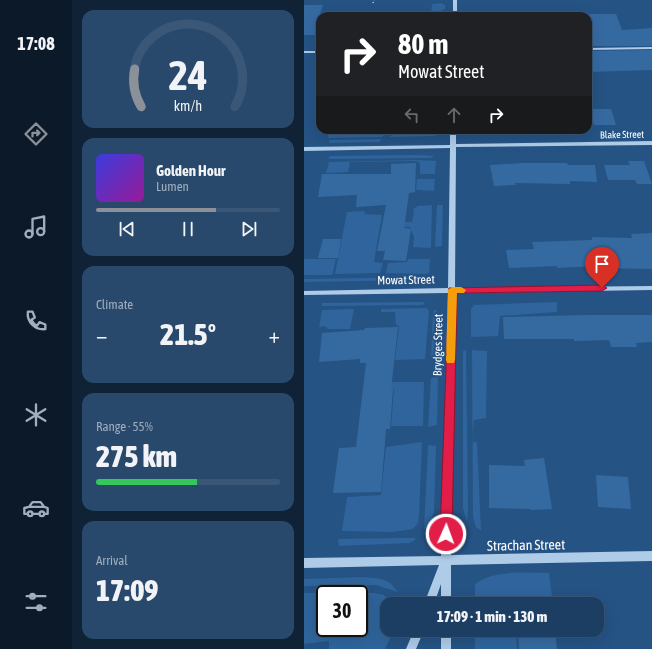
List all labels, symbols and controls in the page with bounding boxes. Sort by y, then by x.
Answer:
icon: right [332,28,384,80]
text: 80 m [398,28,448,60]
text: 17:08 [17,33,55,54]
text: 24 [168,51,208,99]
text: Mowat Street [398,61,484,82]
text: km/h [174,97,202,113]
icon: left [401,104,423,126]
icon: ahead [443,104,465,126]
icon: right [485,104,507,126]
icon: directions [22,120,50,148]
street label: Blake Street [600,129,644,140]
text: Golden Hour [156,162,226,179]
text: Lumen [156,179,189,194]
icon: music [22,213,50,241]
icon: previous [116,218,138,240]
icon: pause [177,218,199,240]
icon: next [238,218,260,240]
pin [585,247,619,288]
icon: arrive [591,253,613,275]
street label: Mowat Street [377,272,435,288]
text: Climate [96,297,133,312]
icon: phone [22,307,50,335]
street label: Brydges Street [430,313,446,376]
text: 21.5° [160,317,216,351]
text: − [96,322,107,348]
text: + [269,322,280,348]
icon: climate [22,401,50,429]
text: Range · 55% [96,419,153,434]
text: 275 km [96,439,177,473]
icon: car [22,494,50,522]
position arrow [425,513,467,555]
street label: Strachan Street [487,536,565,554]
text: Arrival [96,553,128,568]
text: 17:09 [96,573,158,607]
speed limit sign: 30 [316,585,368,637]
icon: filters [22,588,50,616]
text: 17:09 · 1 min · 130 m [437,608,547,625]

